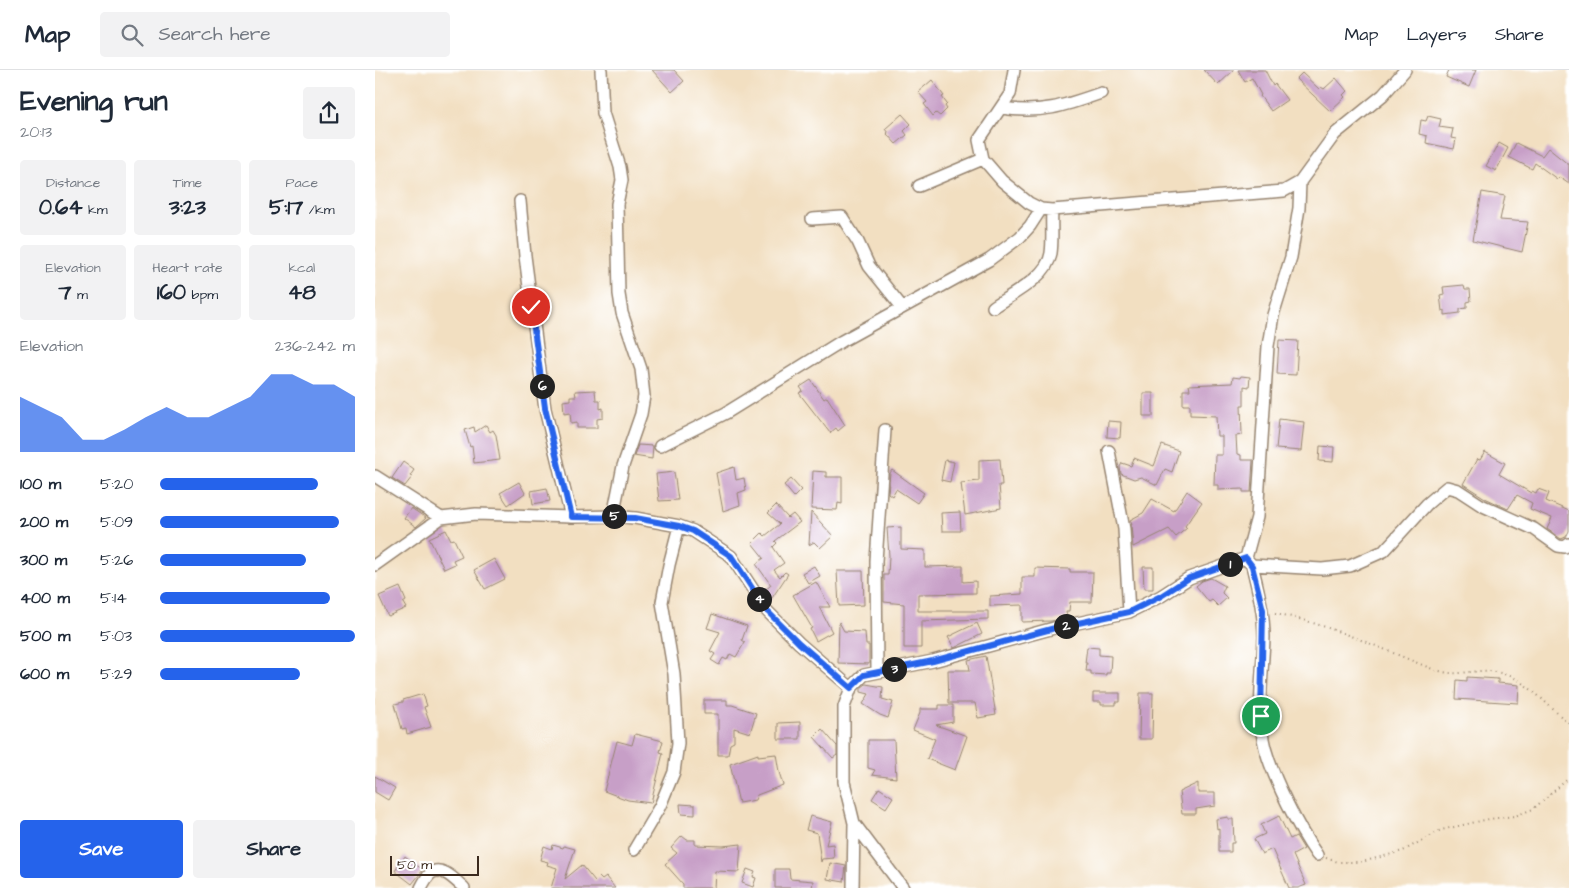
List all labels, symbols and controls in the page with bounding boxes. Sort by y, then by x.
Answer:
search box [100,12,450,57]
text: Map [25,18,70,52]
icon: search [118,21,146,49]
text: Search here [158,21,271,48]
text: Map [1344,22,1378,47]
text: Layers [1406,22,1467,47]
text: Share [1495,22,1544,47]
text: Evening run [20,82,168,121]
button: share [303,87,355,139]
text: 20:13 [20,121,52,143]
text: Distance [46,173,100,193]
text: Time [173,173,202,193]
text: Pace [286,173,318,193]
text: 0.64 [39,193,82,222]
text: 3:23 [169,193,206,222]
text: 5:17 [269,193,303,222]
text: km [82,200,108,220]
text: /km [303,200,335,220]
text: Elevation [46,258,101,278]
text: Heart rate [152,258,223,278]
text: kcal [288,258,315,278]
text: 7 [58,278,71,307]
text: 160 [157,278,186,307]
text: 48 [288,278,316,307]
text: m [71,285,88,305]
text: bpm [186,285,218,305]
pin [510,286,552,328]
icon: check [517,293,545,321]
text: Elevation [20,335,83,357]
text: 236–242 m [275,335,355,357]
pin: 6 [529,374,555,398]
text: 6 [538,376,547,396]
text: 100 m [20,473,61,495]
text: 5:20 [100,473,133,495]
pin: 5 [601,504,627,528]
text: 5 [610,506,619,526]
text: 200 m [20,511,68,533]
text: 5:09 [100,511,133,533]
text: 300 m [20,549,67,571]
text: 5:26 [100,549,133,571]
pin: 1 [1217,552,1243,576]
text: 1 [1230,554,1231,574]
pin: 4 [747,586,771,612]
text: 400 m [20,587,70,609]
text: 5:14 [100,587,127,609]
text: 4 [755,589,764,609]
pin: 2 [1053,614,1079,638]
text: 2 [1062,616,1071,636]
text: 500 m [20,625,70,647]
text: 5:03 [100,625,132,647]
pin: 3 [881,656,907,682]
text: 3 [891,659,898,679]
text: 600 m [20,663,69,685]
text: 5:29 [100,663,132,685]
pin [1240,695,1282,737]
icon: arrive [1247,702,1275,730]
button: Save [20,820,183,878]
button: Share [193,820,355,878]
scale bar [390,853,479,876]
text: 50 m [397,855,432,875]

